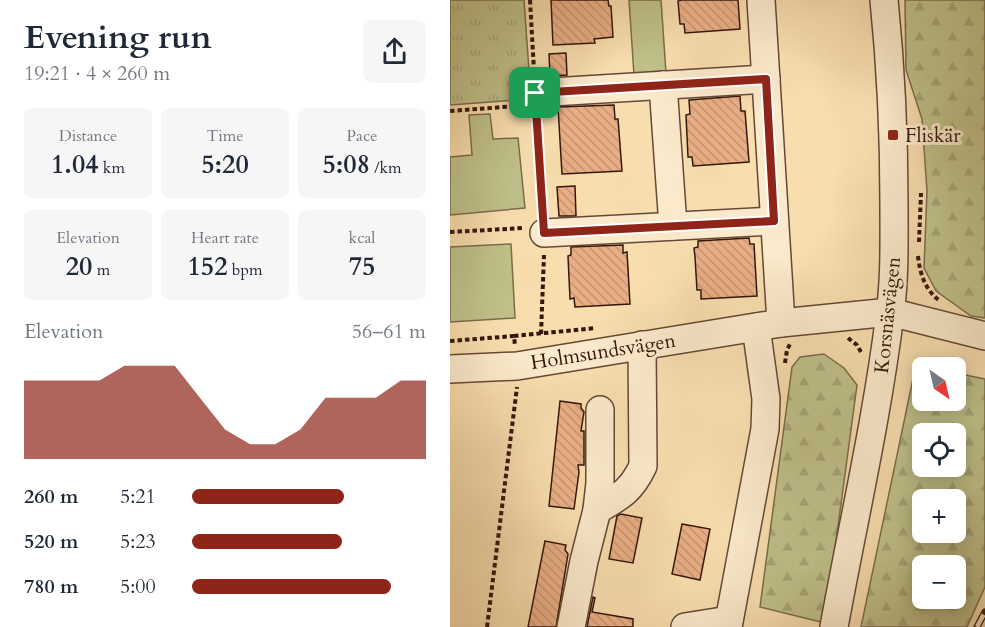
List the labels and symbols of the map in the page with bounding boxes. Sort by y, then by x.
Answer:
pin [509,67,560,118]
place label: Fliskär [905,122,961,149]
marker: Fliskär [886,128,900,142]
street label: Korsnäsvägen [868,255,907,375]
street label: Holmsundsvägen [529,327,678,376]
north arrow [912,357,966,411]

